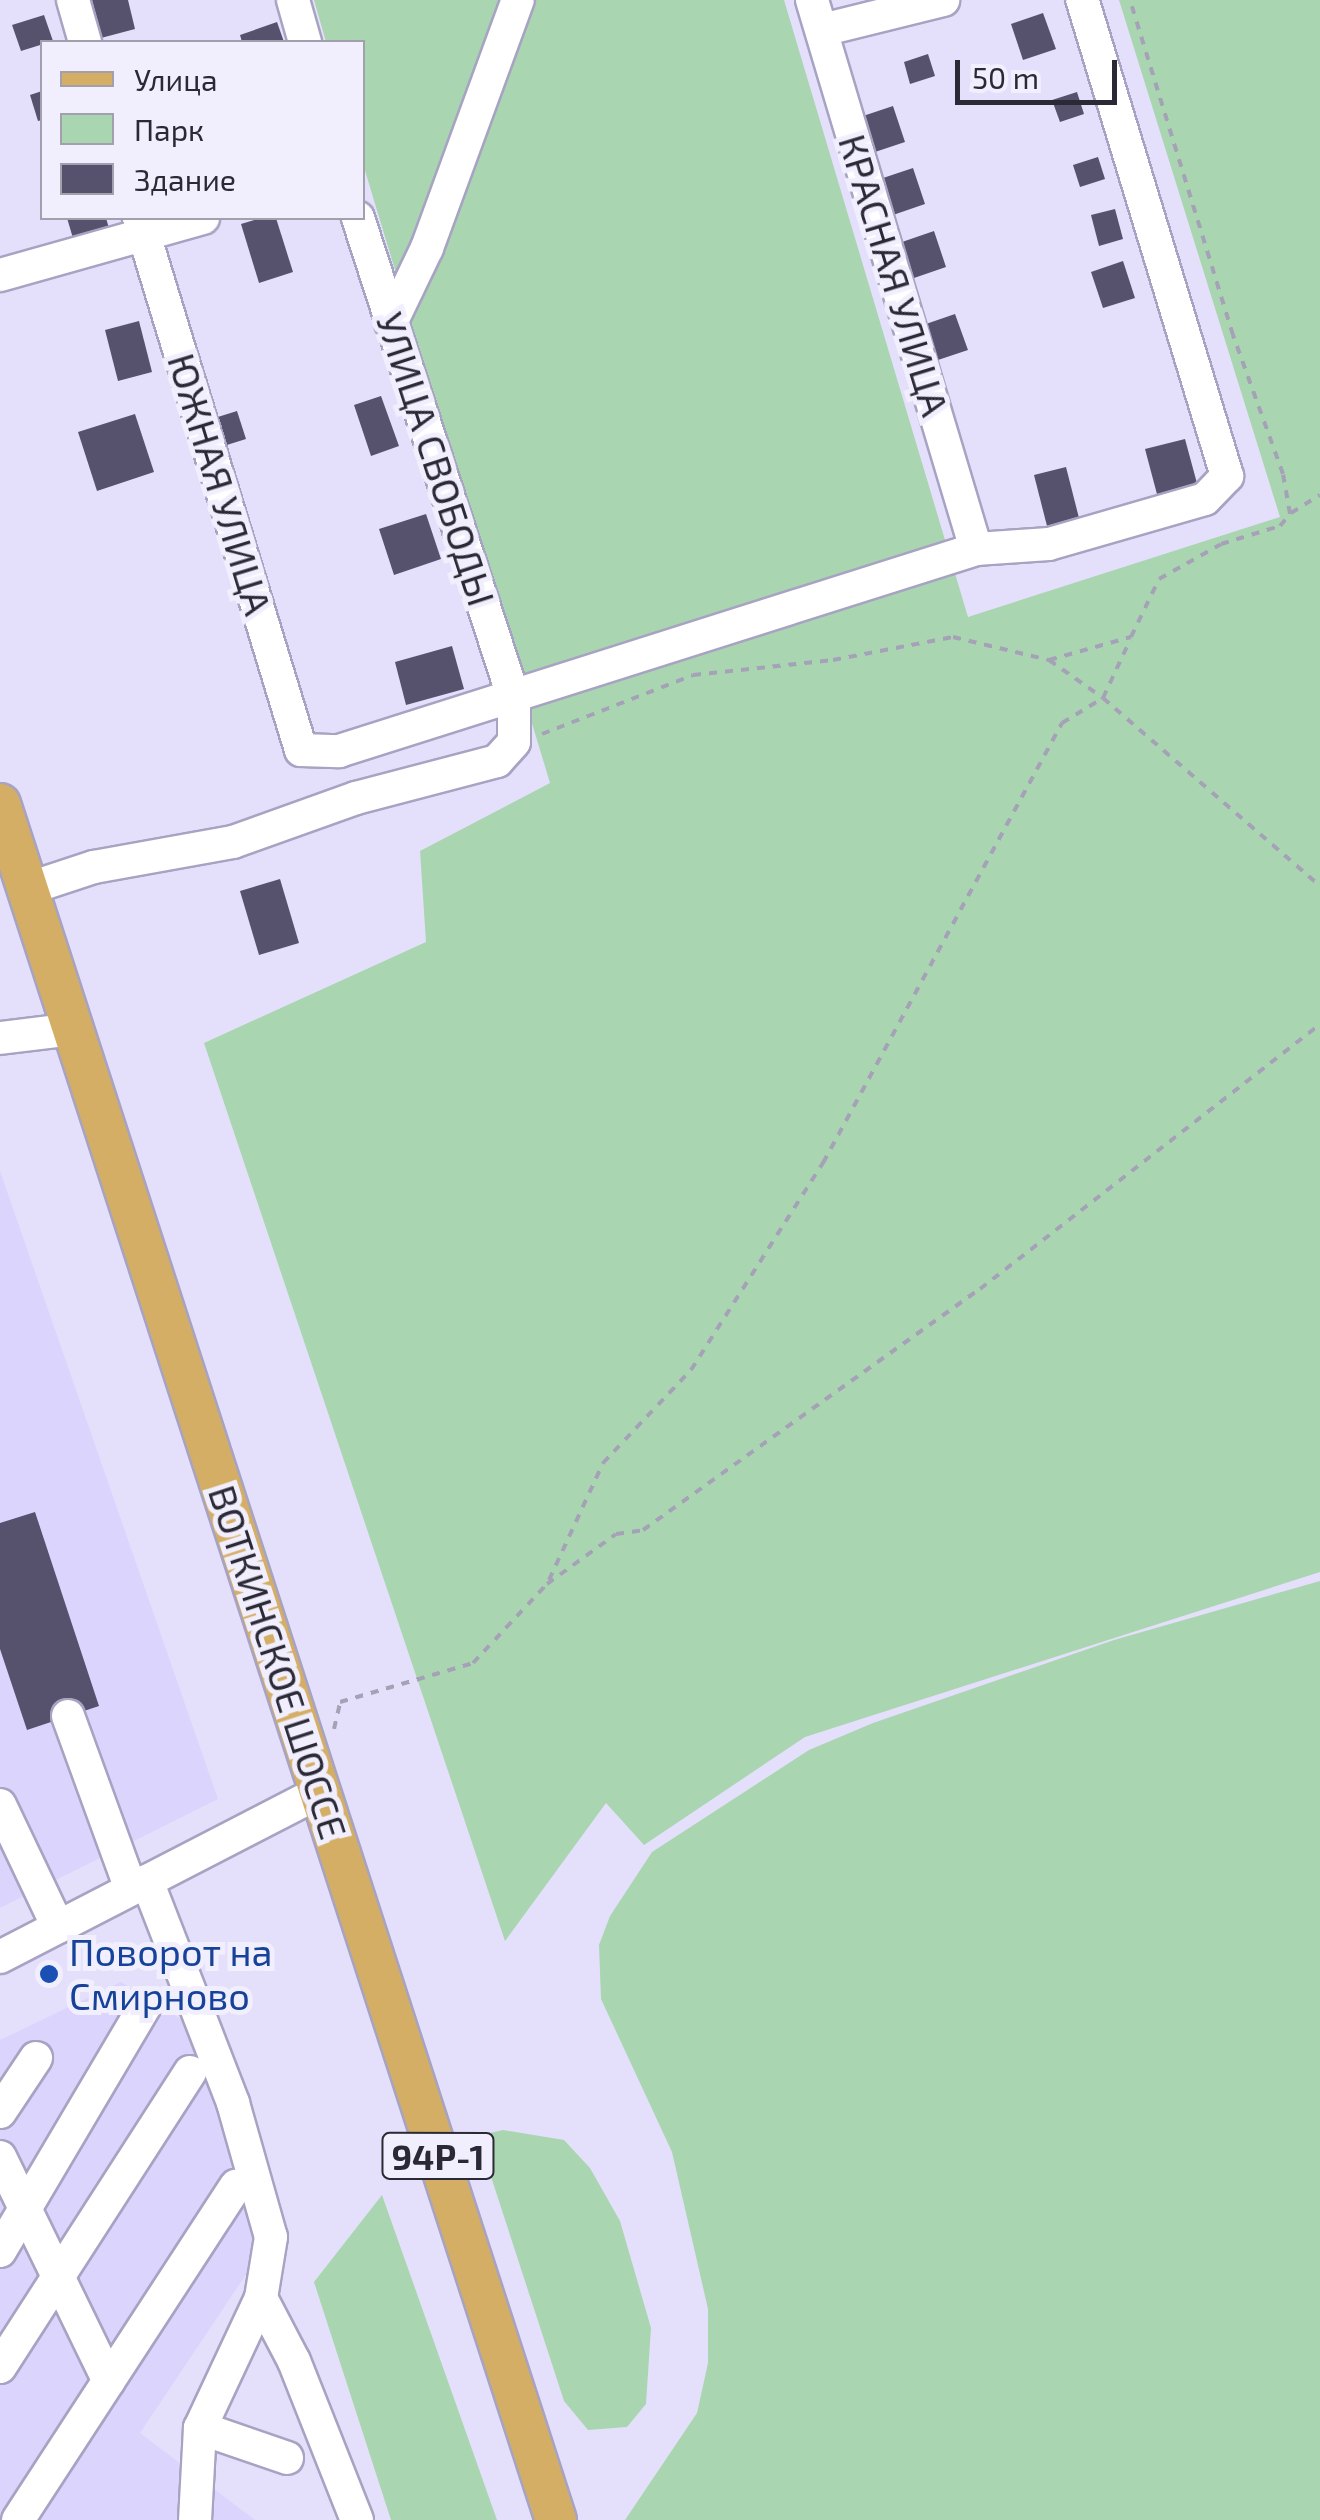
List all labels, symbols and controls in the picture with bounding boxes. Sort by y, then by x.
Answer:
legend [40,40,365,220]
scale bar [960,40,1122,102]
text: 50 m [972,59,1039,95]
text: Улица [134,61,218,97]
text: Парк [134,111,204,147]
street label: КРАСНАЯ УЛИЦА [830,129,958,421]
text: Здание [134,161,236,197]
street label: УЛИЦА СВОБОДЫ [367,307,505,611]
street label: ЮЖНАЯ УЛИЦА [159,348,281,620]
street label: ВОТКИНСКОЕ ШОССЕ [199,1479,357,1845]
place label: Поворот на Смирново [69,1929,273,2018]
marker: Поворот на Смирново [38,1963,60,1985]
road number: 94Р-1 [380,2126,496,2186]

